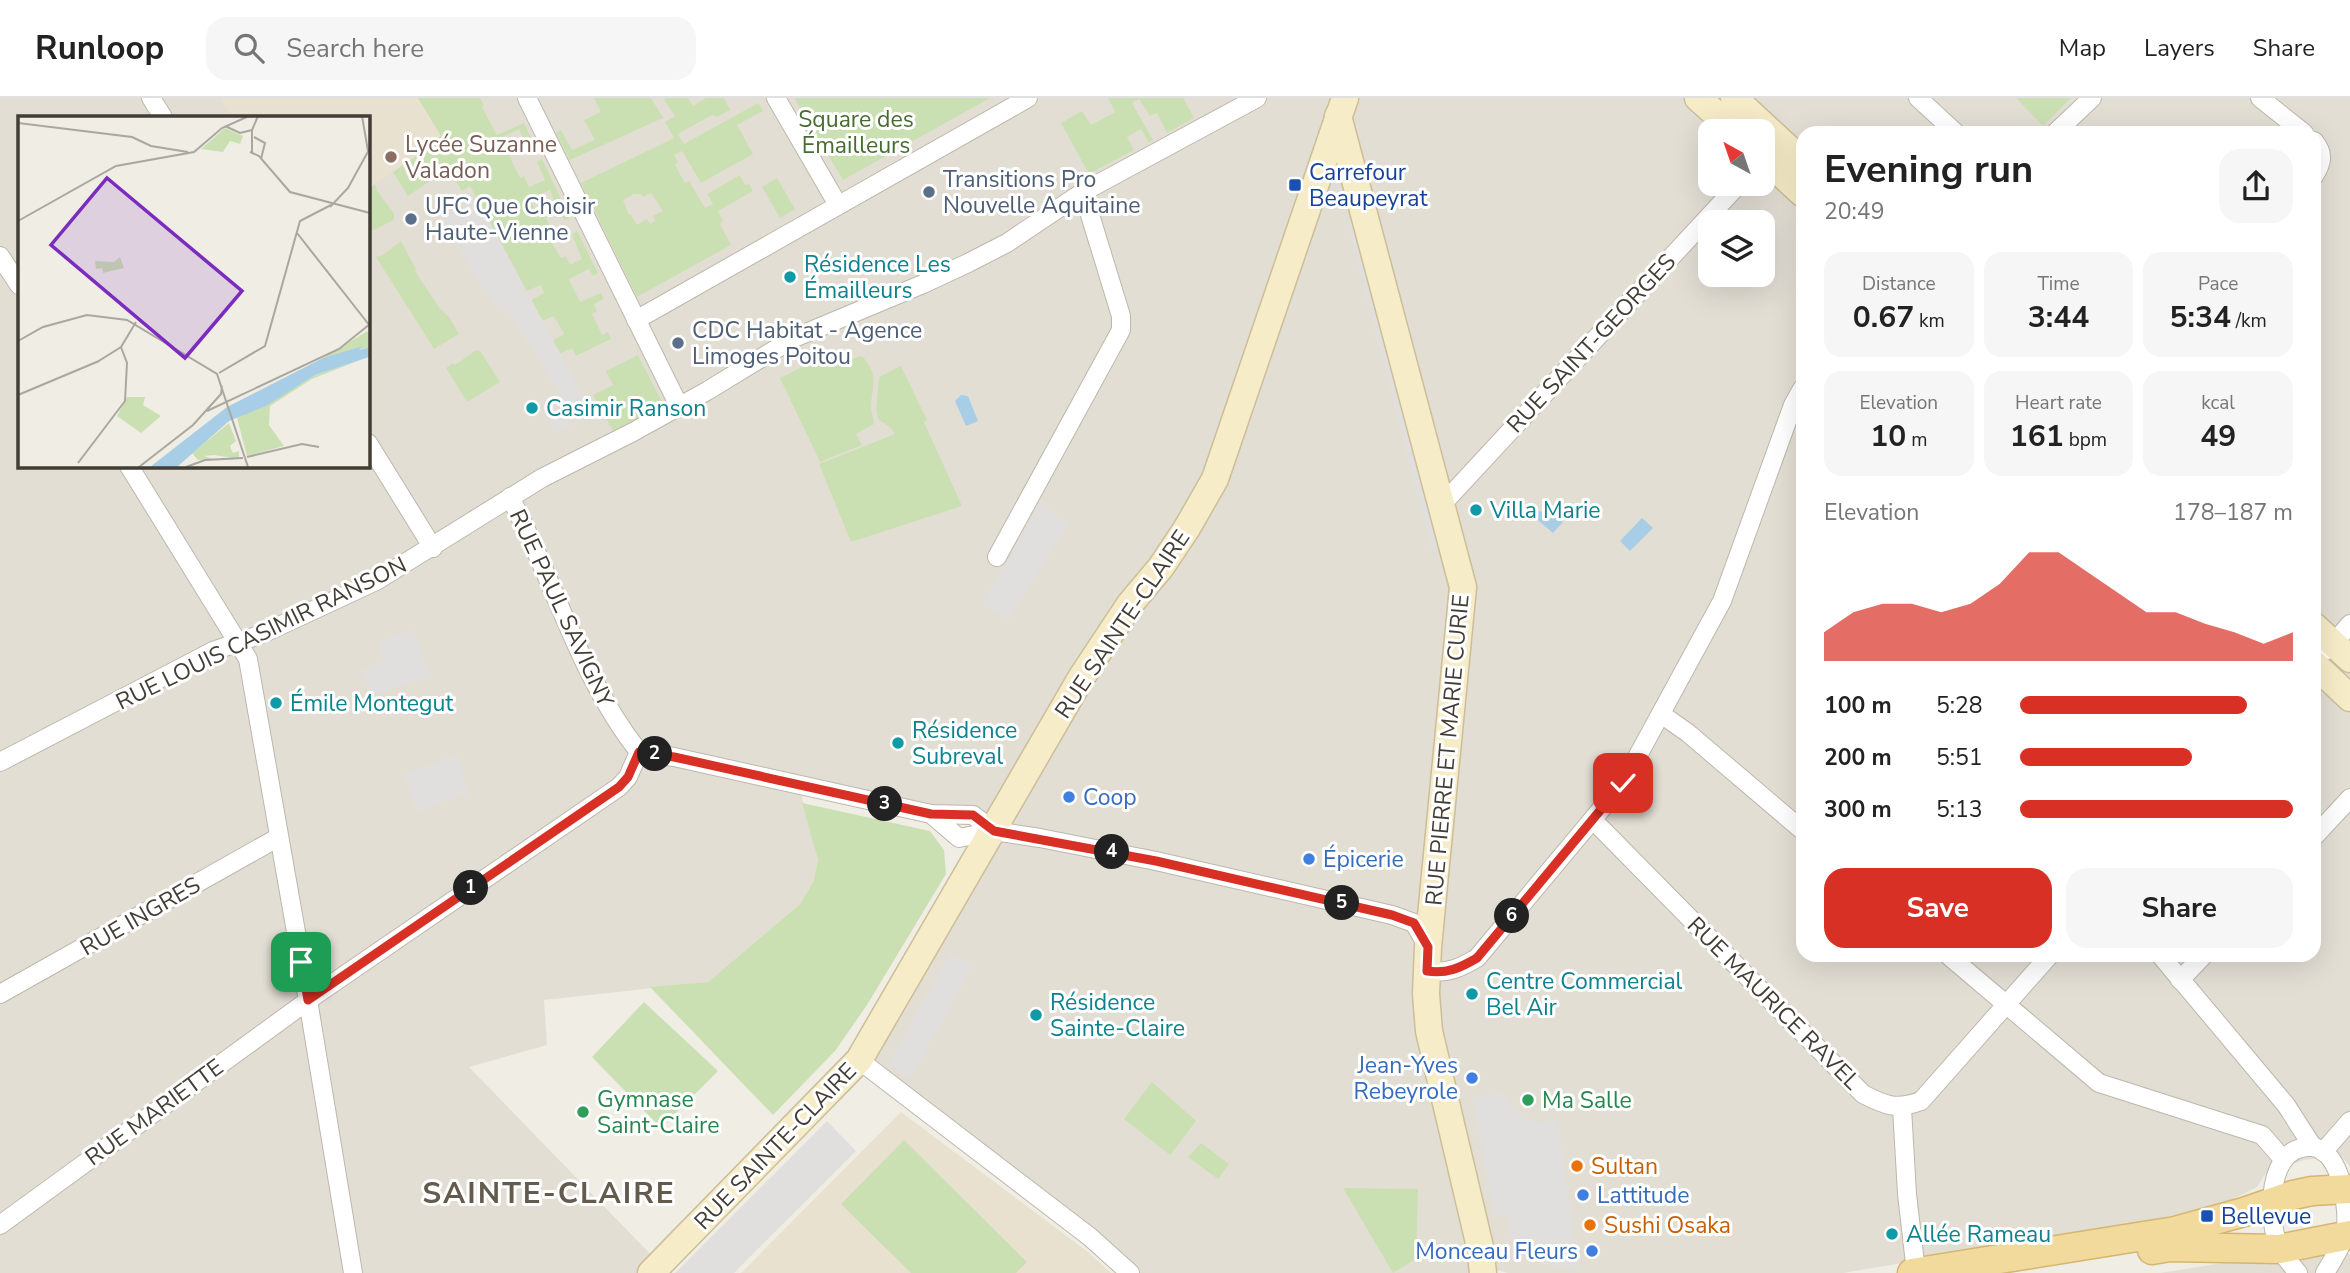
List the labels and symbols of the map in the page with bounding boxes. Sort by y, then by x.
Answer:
park label: Square des Émailleurs [798,104,914,161]
inset map [18,116,369,467]
north arrow [1698,119,1774,196]
place label: Lycée Suzanne Valadon [404,129,557,186]
marker: Lycée Suzanne Valadon [383,149,399,165]
place label: Carrefour Beaupeyrat [1309,157,1429,214]
place label: Transitions Pro Nouvelle Aquitaine [943,164,1140,221]
marker: Carrefour Beaupeyrat [1287,177,1303,193]
marker: Transitions Pro Nouvelle Aquitaine [921,184,937,200]
place label: UFC Que Choisir Haute-Vienne [425,191,596,248]
marker: UFC Que Choisir Haute-Vienne [403,211,419,227]
street label: RUE SAINT-GEORGES [1500,247,1683,440]
place label: Résidence Les Émailleurs [804,249,951,306]
marker: Résidence Les Émailleurs [782,269,798,285]
place label: CDC Habitat - Agence Limoges Poitou [692,315,922,372]
marker: CDC Habitat - Agence Limoges Poitou [670,335,686,351]
place label: Casimir Ranson [546,393,706,424]
marker: Casimir Ranson [524,400,540,416]
place label: Villa Marie [1489,495,1601,526]
marker: Villa Marie [1468,502,1484,518]
street label: RUE PAUL SAVIGNY [502,504,621,712]
street label: RUE SAINTE-CLAIRE [1048,524,1197,725]
street label: RUE LOUIS CASIMIR RANSON [111,549,412,717]
street label: RUE PIERRE ET MARIE CURIE [1418,593,1477,907]
place label: Émile Montegut [290,688,454,719]
marker: Émile Montegut [268,695,284,711]
place label: Résidence Subreval [912,715,1017,772]
marker: Résidence Subreval [890,735,906,751]
pin: 2 [638,736,672,772]
pin [1593,753,1653,813]
place label: Coop [1083,782,1137,813]
pin: 3 [868,786,903,822]
marker: Coop [1061,789,1077,805]
pin: 4 [1094,834,1130,870]
place label: Épicerie [1323,844,1404,875]
marker: Épicerie [1301,851,1317,867]
street label: RUE INGRES [75,870,206,963]
pin: 1 [454,870,489,906]
pin: 5 [1324,886,1360,920]
pin: 6 [1494,898,1530,934]
street label: RUE MAURICE RAVEL [1680,910,1867,1097]
pin [271,932,331,992]
place label: Centre Commercial Bel Air [1486,966,1683,1023]
marker: Centre Commercial Bel Air [1464,986,1480,1002]
place label: Résidence Sainte-Claire [1050,987,1185,1044]
marker: Résidence Sainte-Claire [1028,1007,1044,1023]
place label: Jean-Yves Rebeyrole [1354,1050,1458,1107]
street label: RUE MARIETTE [79,1052,230,1173]
street label: RUE SAINTE-CLAIRE [687,1056,863,1237]
marker: Jean-Yves Rebeyrole [1464,1070,1480,1086]
place label: Gymnase Saint-Claire [597,1084,719,1141]
place label: Ma Salle [1542,1085,1632,1116]
marker: Ma Salle [1520,1092,1536,1108]
marker: Gymnase Saint-Claire [575,1104,591,1120]
place label: Sultan [1591,1151,1658,1182]
marker: Sultan [1569,1158,1585,1174]
district label: SAINTE-CLAIRE [422,1173,676,1214]
place label: Lattitude [1597,1180,1689,1211]
marker: Lattitude [1575,1187,1591,1203]
place label: Bellevue [2221,1201,2311,1232]
marker: Bellevue [2199,1208,2215,1224]
place label: Sushi Osaka [1604,1210,1731,1241]
marker: Sushi Osaka [1582,1217,1598,1233]
place label: Allée Rameau [1906,1219,2051,1250]
marker: Allée Rameau [1884,1226,1900,1242]
place label: Monceau Fleurs [1415,1236,1578,1267]
marker: Monceau Fleurs [1584,1243,1600,1259]

